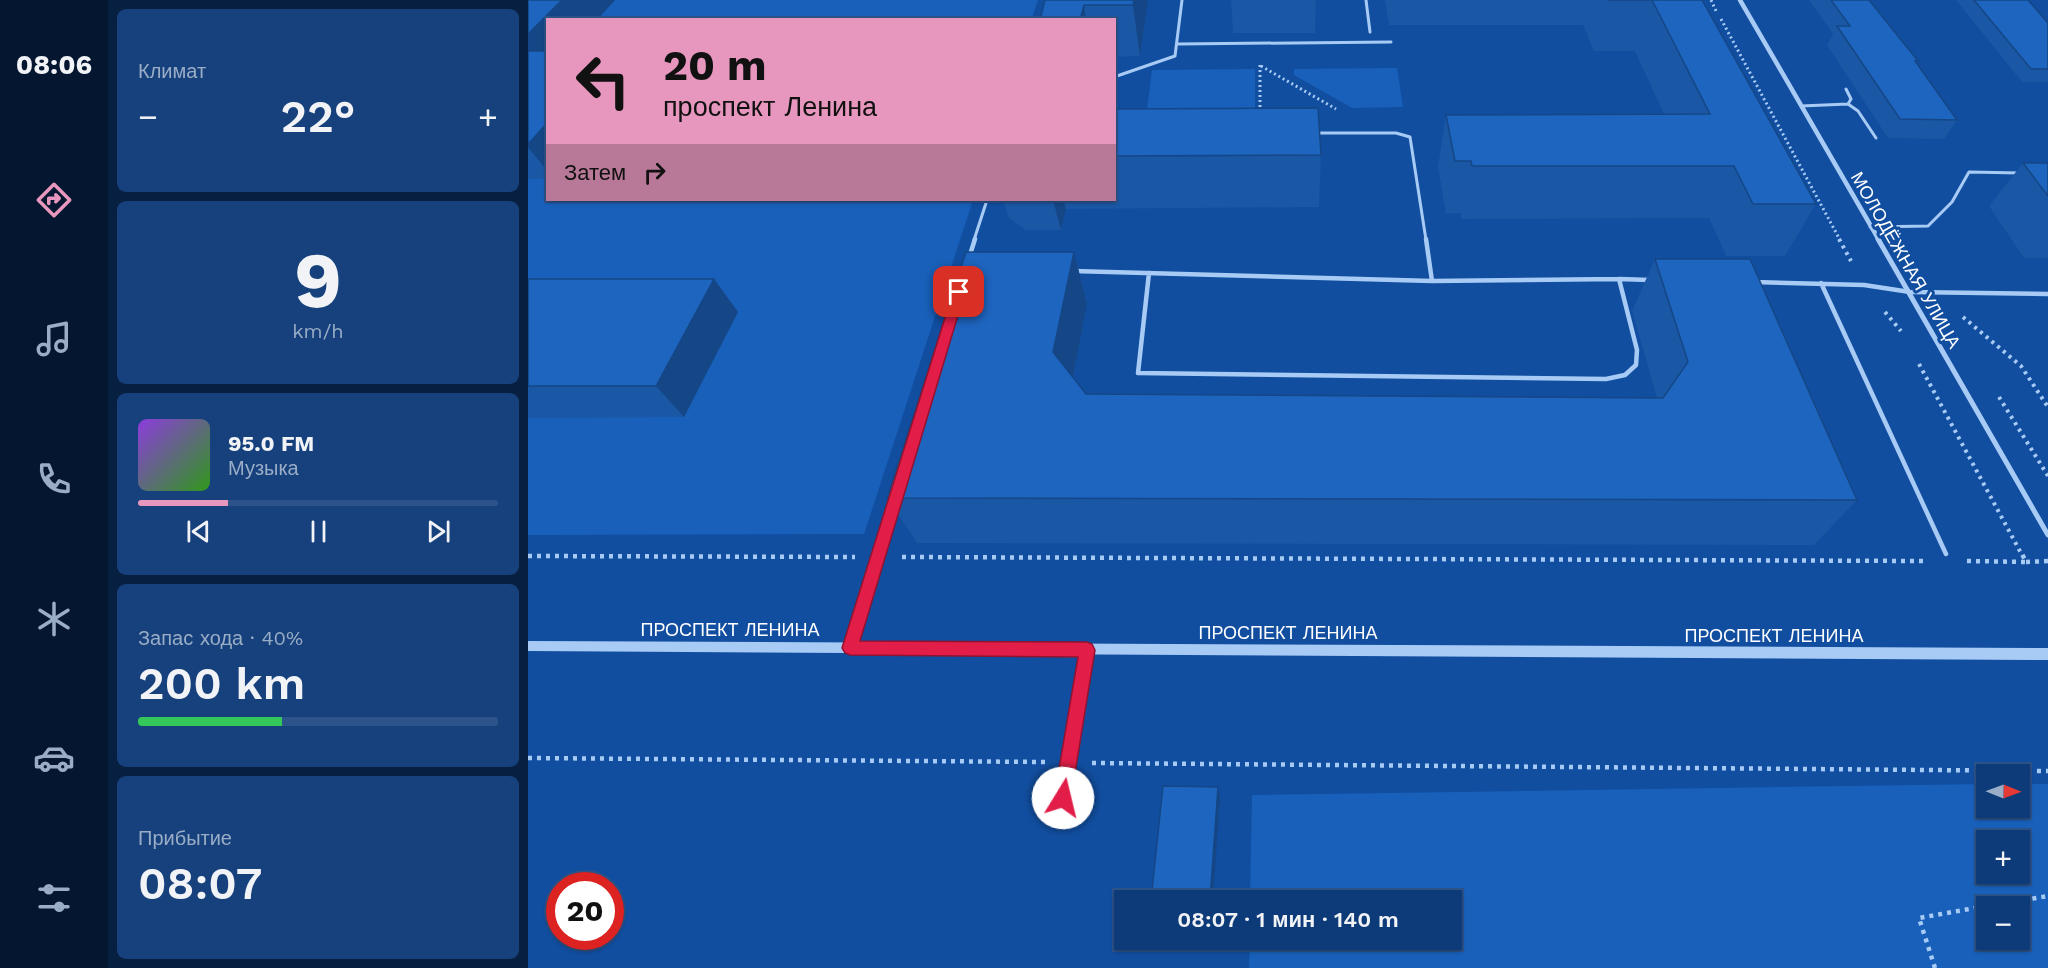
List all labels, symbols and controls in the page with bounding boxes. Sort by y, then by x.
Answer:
text: 20 m [663,41,767,90]
icon: left [564,42,642,120]
text: 08:06 [16,49,92,81]
text: Климат [138,59,206,83]
text: 22° [281,90,355,143]
text: проспект Ленина [663,91,877,123]
text: − [138,97,158,136]
text: + [478,97,498,136]
icon: right [638,156,671,189]
text: Затем [564,160,626,185]
street label: МОЛОДЁЖНАЯ УЛИЦА [1847,168,1965,352]
icon: directions [33,179,75,221]
text: 9 [294,234,342,326]
pin [933,266,984,317]
icon: arrive [942,275,975,308]
icon: music [33,318,75,360]
text: km/h [292,319,344,343]
text: 95.0 FM [228,431,314,456]
text: Музыка [228,456,299,480]
icon: phone [33,458,75,500]
icon: previous [182,515,215,548]
icon: pause [302,515,335,548]
icon: next [422,515,455,548]
icon: climate [33,598,75,640]
street label: ПРОСПЕКТ ЛЕНИНА [641,619,819,640]
street label: ПРОСПЕКТ ЛЕНИНА [1199,622,1377,643]
street label: ПРОСПЕКТ ЛЕНИНА [1685,625,1863,646]
text: Запас хода · 40% [138,626,303,650]
text: 200 km [138,657,305,710]
icon: car [33,737,75,779]
north arrow [1976,764,2030,818]
map controls [1976,764,2030,950]
position arrow [1031,766,1095,830]
text: Прибытие [138,826,232,850]
button: + [1976,830,2030,884]
text: 08:07 [138,857,262,910]
speed limit sign: 20 [546,872,624,950]
icon: filters [33,877,75,919]
button: − [1976,896,2030,950]
text: 08:07 · 1 мин · 140 m [1177,907,1399,932]

